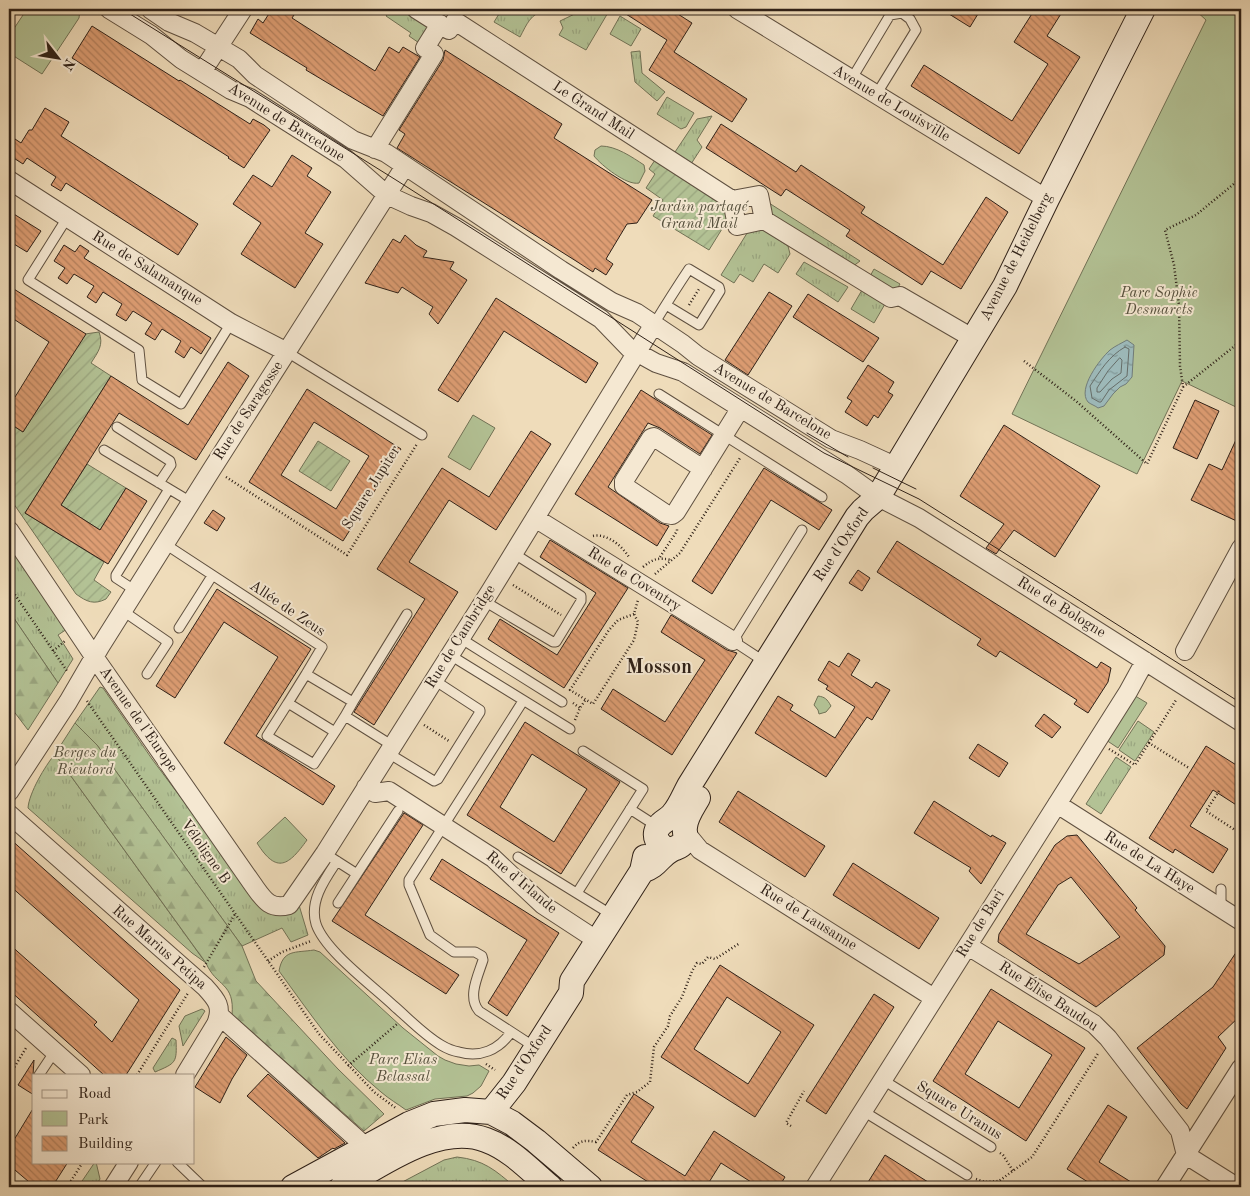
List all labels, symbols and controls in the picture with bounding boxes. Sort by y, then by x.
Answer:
north arrow [32,32,82,82]
text: N [59,56,77,73]
street label: Avenue de Louisville [830,63,952,145]
street label: Le Grand Mail [550,79,636,143]
street label: Avenue de Barcelone [225,81,347,165]
street label: Avenue de Heidelberg [978,191,1056,323]
park label: Jardin partagé Grand Mail [650,200,749,232]
street label: Rue de Salamanque [89,229,205,309]
park label: Parc Sophie Desmarets [1119,286,1198,318]
street label: Rue de Saragosse [212,359,287,463]
street label: Avenue de Barcelone [710,361,834,443]
street label: Square Jupiter [340,443,404,533]
street label: Rue d'Oxford [812,505,872,585]
street label: Rue de Coventry [585,545,683,615]
street label: Rue de Bologne [1014,575,1108,641]
street label: Allée de Zeus [246,578,328,640]
street label: Rue de Cambridge [423,583,499,691]
district label: Mosson [626,658,692,678]
street label: Avenue de l'Europe [96,664,180,776]
park label: Berges du Rieutord [52,746,117,778]
street label: Véloligne B [178,817,232,887]
street label: Rue de La Haye [1101,829,1197,897]
street label: Rue d'Irlande [483,849,559,917]
street label: Rue de Lausanne [757,882,859,954]
street label: Rue de Bari [954,887,1008,961]
street label: Rue Marius Petipa [109,903,209,993]
street label: Rue Élise Baudou [996,957,1102,1035]
street label: Rue d'Oxford [495,1023,555,1103]
park label: Parc Elias Belassal [368,1053,437,1085]
legend [32,1074,195,1164]
street label: Square Uranus [914,1079,1004,1143]
text: Road [78,1087,112,1102]
text: Park [78,1113,109,1128]
text: Building [78,1137,133,1152]

